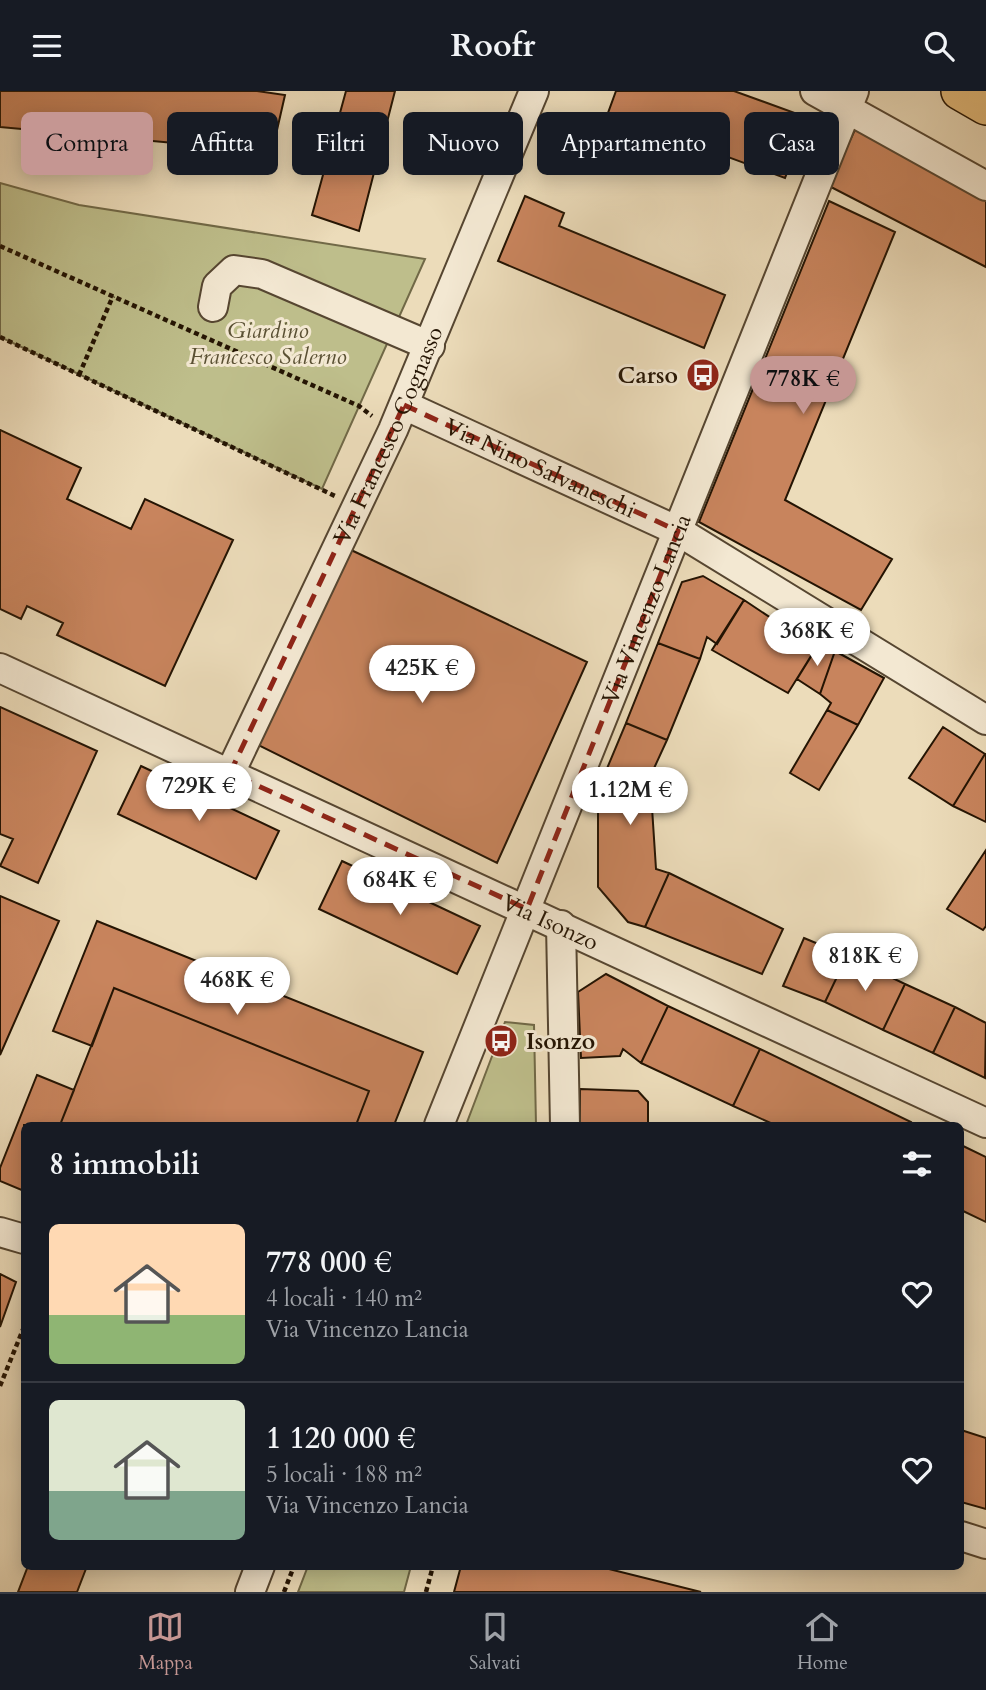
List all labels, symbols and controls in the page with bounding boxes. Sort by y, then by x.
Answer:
text: Roofr [451,24,535,68]
icon: menu [28,27,66,65]
icon: search [920,27,958,65]
chip: Compra [21,112,153,175]
chip: Affitta [167,112,278,175]
chip: Filtri [292,112,389,175]
chip: Nuovo [403,112,523,175]
chip: Appartamento [537,112,730,175]
chip: Casa [744,112,839,175]
park label: Giardino Francesco Salerno [189,315,347,372]
street label: Via Francesco Cognasso [326,322,450,549]
bus stop icon: Carso [684,356,722,394]
pin: 778K € [746,357,860,416]
place label: Carso [618,360,678,391]
text: 778K € [766,363,840,394]
street label: Via Nino Salvaneschi [440,410,641,525]
street label: Via Vincenzo Lancia [594,509,698,709]
pin: 368K € [760,609,874,668]
text: 368K € [780,615,854,646]
pin: 425K € [365,645,479,705]
text: 425K € [385,652,459,683]
pin: 729K € [142,763,256,823]
pin: 1.12M € [565,767,695,827]
text: 729K € [162,770,236,801]
text: 1.12M € [588,774,672,805]
pin: 684K € [343,857,457,917]
text: 684K € [363,864,437,895]
street label: Via Isonzo [497,886,604,958]
pin: 818K € [808,933,922,993]
text: 818K € [828,940,902,971]
pin: 468K € [180,957,294,1017]
text: 468K € [200,964,274,995]
bus stop icon: Isonzo [482,1022,520,1060]
place label: Isonzo [526,1026,595,1057]
text: 8 immobili [49,1144,200,1185]
icon: filters [898,1145,936,1183]
text: 778 000 € [266,1242,392,1283]
icon: home [105,1252,189,1336]
icon: heart [898,1275,936,1313]
text: 4 locali · 140 m² [266,1283,422,1314]
text: Via Vincenzo Lancia [266,1314,469,1345]
text: 1 120 000 € [266,1418,416,1459]
icon: home [105,1428,189,1512]
icon: heart [898,1451,936,1489]
text: 5 locali · 188 m² [266,1459,422,1490]
text: Via Vincenzo Lancia [266,1490,469,1521]
tab: Mappa [138,1608,193,1676]
tab: Salvati [469,1608,521,1676]
tab: Home [797,1608,848,1676]

